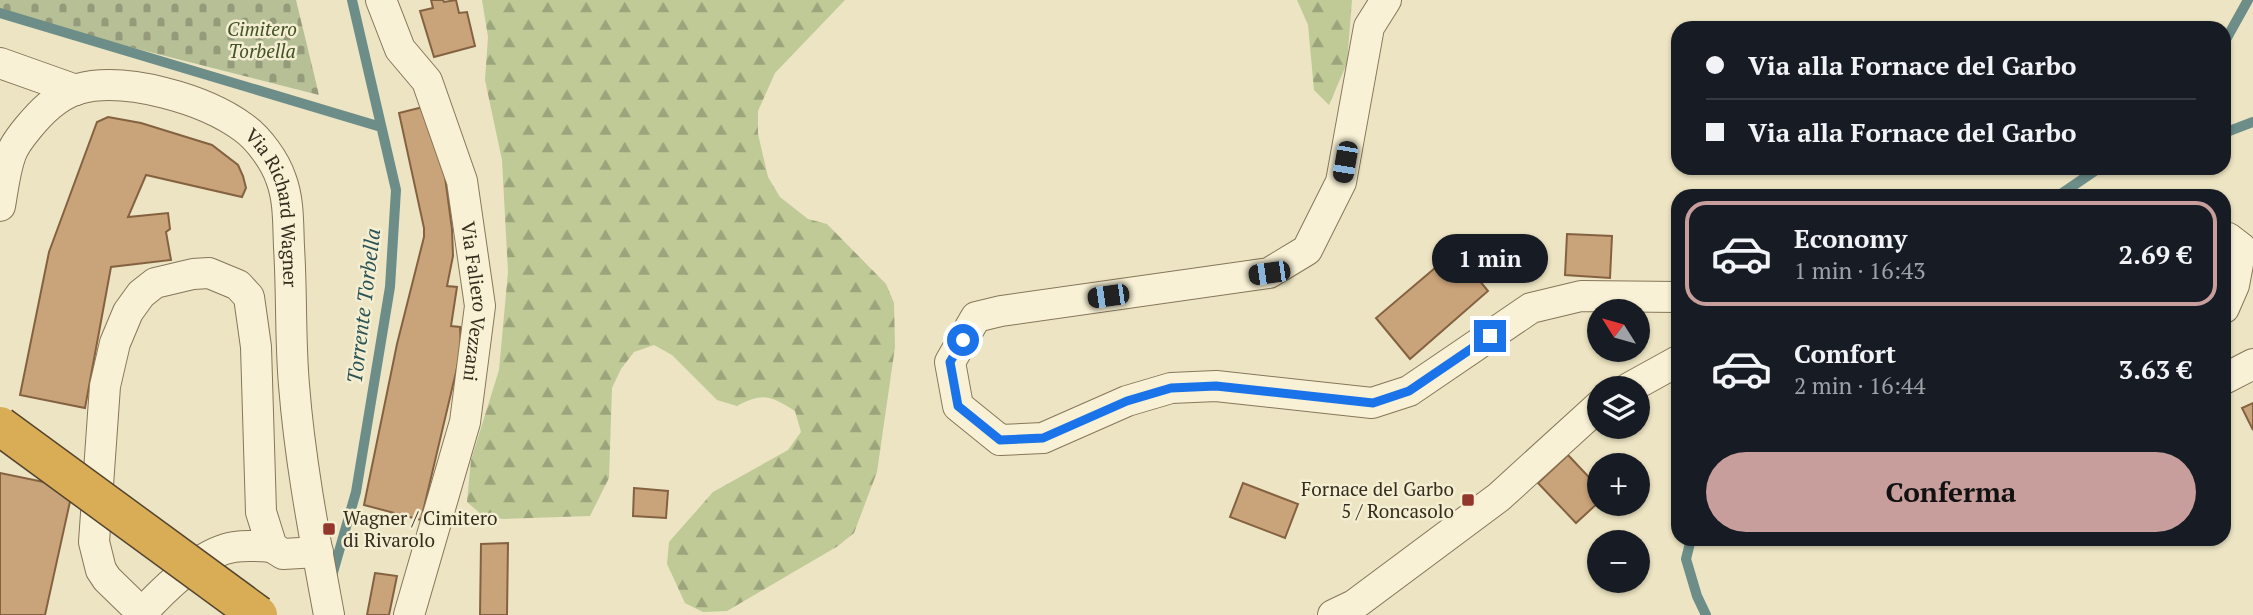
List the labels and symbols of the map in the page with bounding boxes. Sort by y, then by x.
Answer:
park label: Cimitero Torbella [227,16,297,63]
street label: Via Richard Wagner [240,122,304,288]
car [1332,139,1359,185]
street label: Via Faliero Vezzani [456,220,493,383]
water label: Torrente Torbella [340,227,386,385]
callout: 1 min [1432,234,1548,284]
car [1247,260,1292,286]
car [1086,283,1131,309]
north arrow [1587,299,1650,362]
route end [1474,320,1506,352]
route start [947,324,979,356]
place label: Fornace del Garbo 5 / Roncasolo [1301,476,1454,523]
marker: Fornace del Garbo 5 / Roncasolo [1460,492,1476,508]
place label: Wagner / Cimitero di Rivarolo [343,505,498,552]
marker: Wagner / Cimitero di Rivarolo [321,521,337,537]

